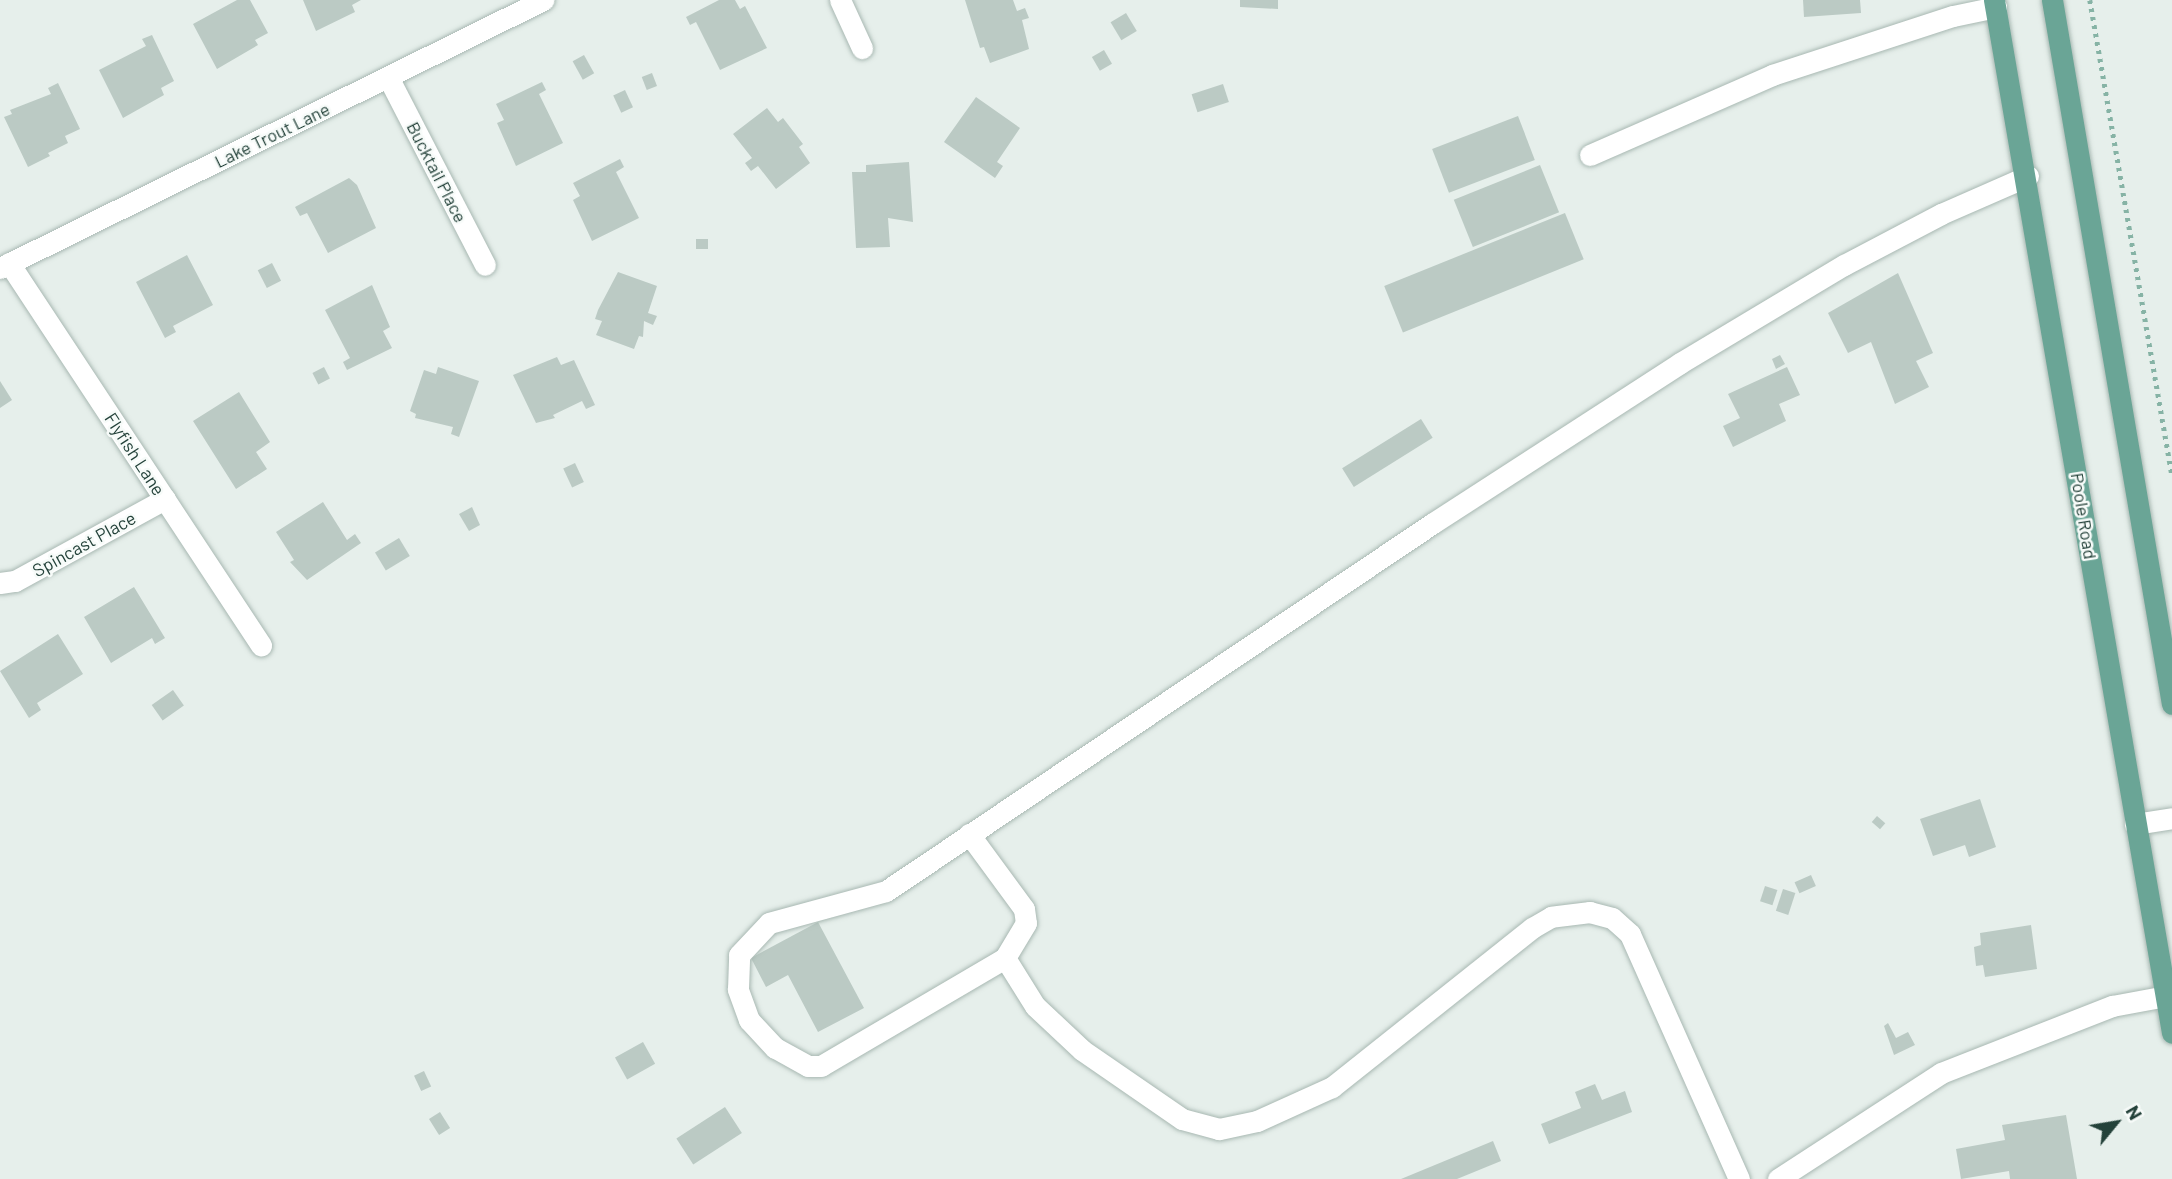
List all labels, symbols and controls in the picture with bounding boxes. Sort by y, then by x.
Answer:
street label: Lake Trout Lane [211,98,333,172]
street label: Bucktail Place [402,118,472,226]
street label: Flyfish Lane [100,409,170,499]
street label: Poole Road [2067,471,2101,561]
street label: Spincast Place [29,507,139,581]
north arrow [2081,1088,2151,1158]
text: N [2121,1101,2148,1123]

